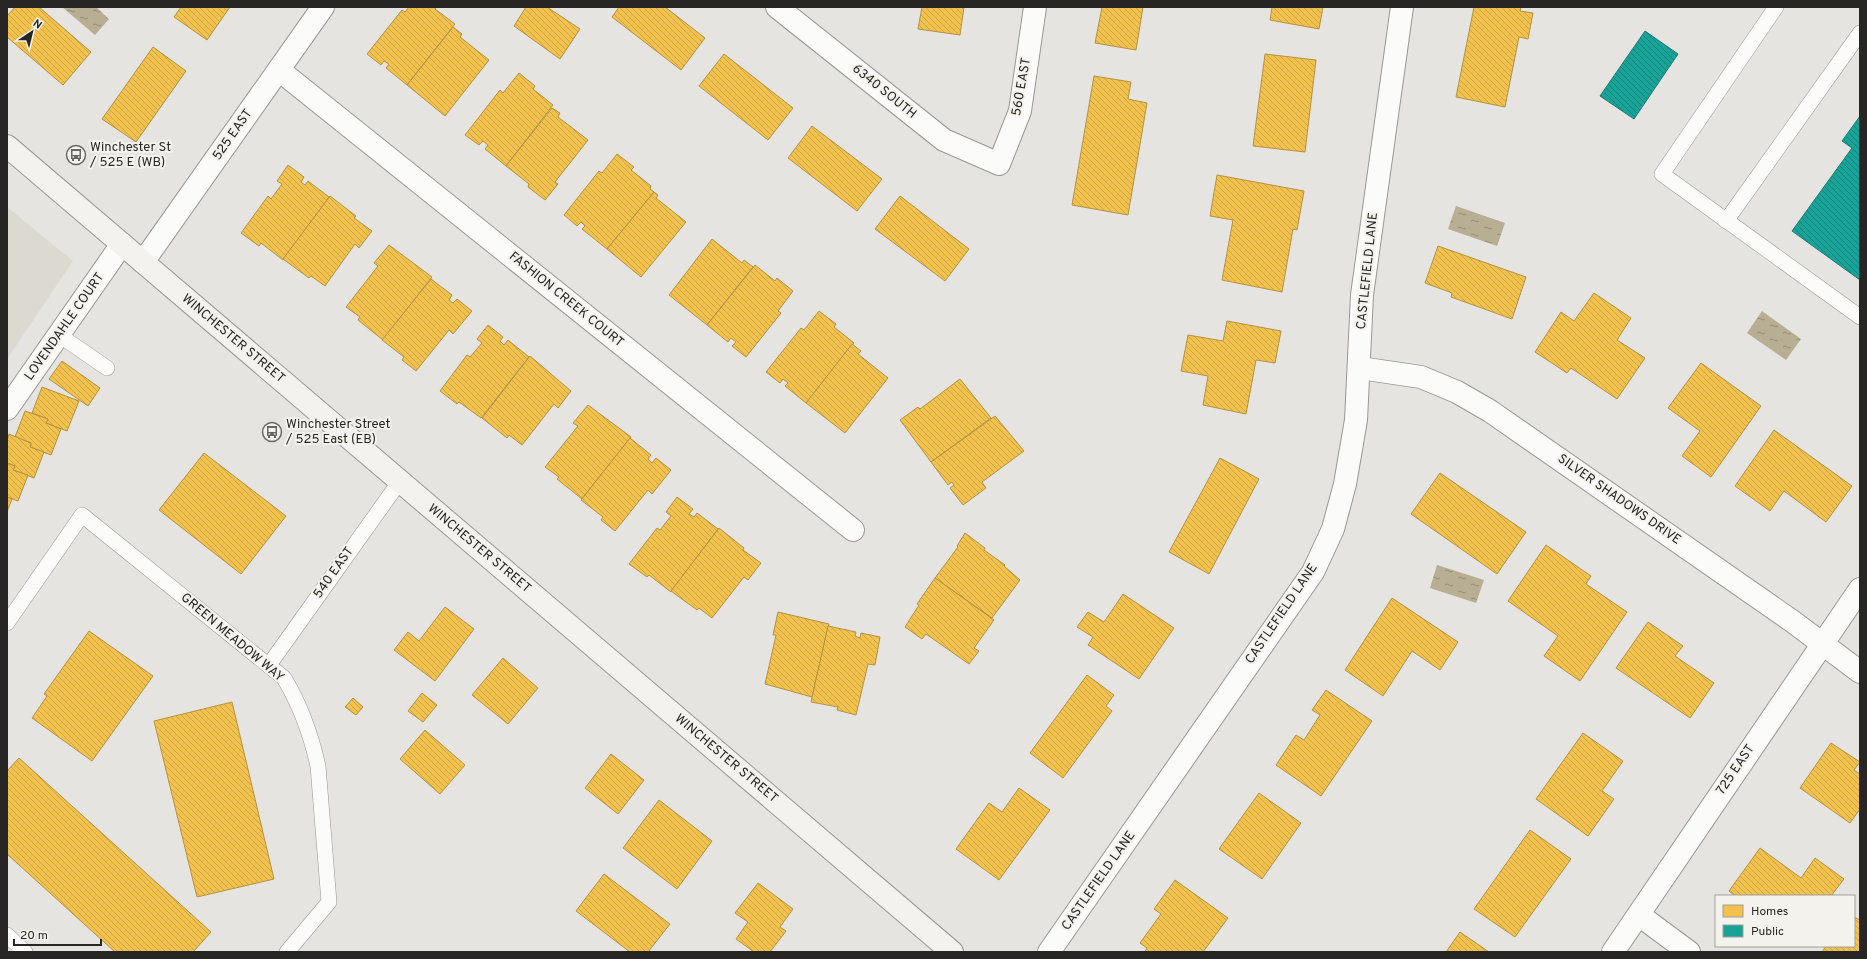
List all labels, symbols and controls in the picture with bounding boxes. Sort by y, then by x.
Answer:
north arrow [12,12,52,52]
text: N [30,17,44,33]
street label: 560 EAST [1009,57,1035,117]
street label: 6340 SOUTH [849,61,919,123]
street label: 525 EAST [210,106,256,164]
place label: Winchester St / 525 E (WB) [89,140,171,171]
bus stop icon: Winchester St / 525 E (WB) [65,144,87,166]
street label: CASTLEFIELD LANE [1354,212,1382,330]
street label: FASHION CREEK COURT [505,249,627,351]
street label: LOVENDAHLE COURT [22,270,108,384]
street label: WINCHESTER STREET [178,291,288,387]
place label: Winchester Street / 525 East (EB) [285,417,390,448]
bus stop icon: Winchester Street / 525 East (EB) [261,421,283,443]
street label: SILVER SHADOWS DRIVE [1554,451,1684,549]
street label: WINCHESTER STREET [424,501,534,597]
street label: 540 EAST [310,544,358,602]
street label: CASTLEFIELD LANE [1242,561,1322,667]
street label: GREEN MEADOW WAY [177,590,287,686]
street label: WINCHESTER STREET [671,711,781,807]
street label: 725 EAST [1713,742,1759,798]
street label: CASTLEFIELD LANE [1059,828,1139,934]
legend [1715,895,1855,947]
text: Homes [1751,904,1788,920]
scale bar [14,921,101,947]
text: Public [1751,924,1784,940]
text: 20 m [20,928,48,944]

